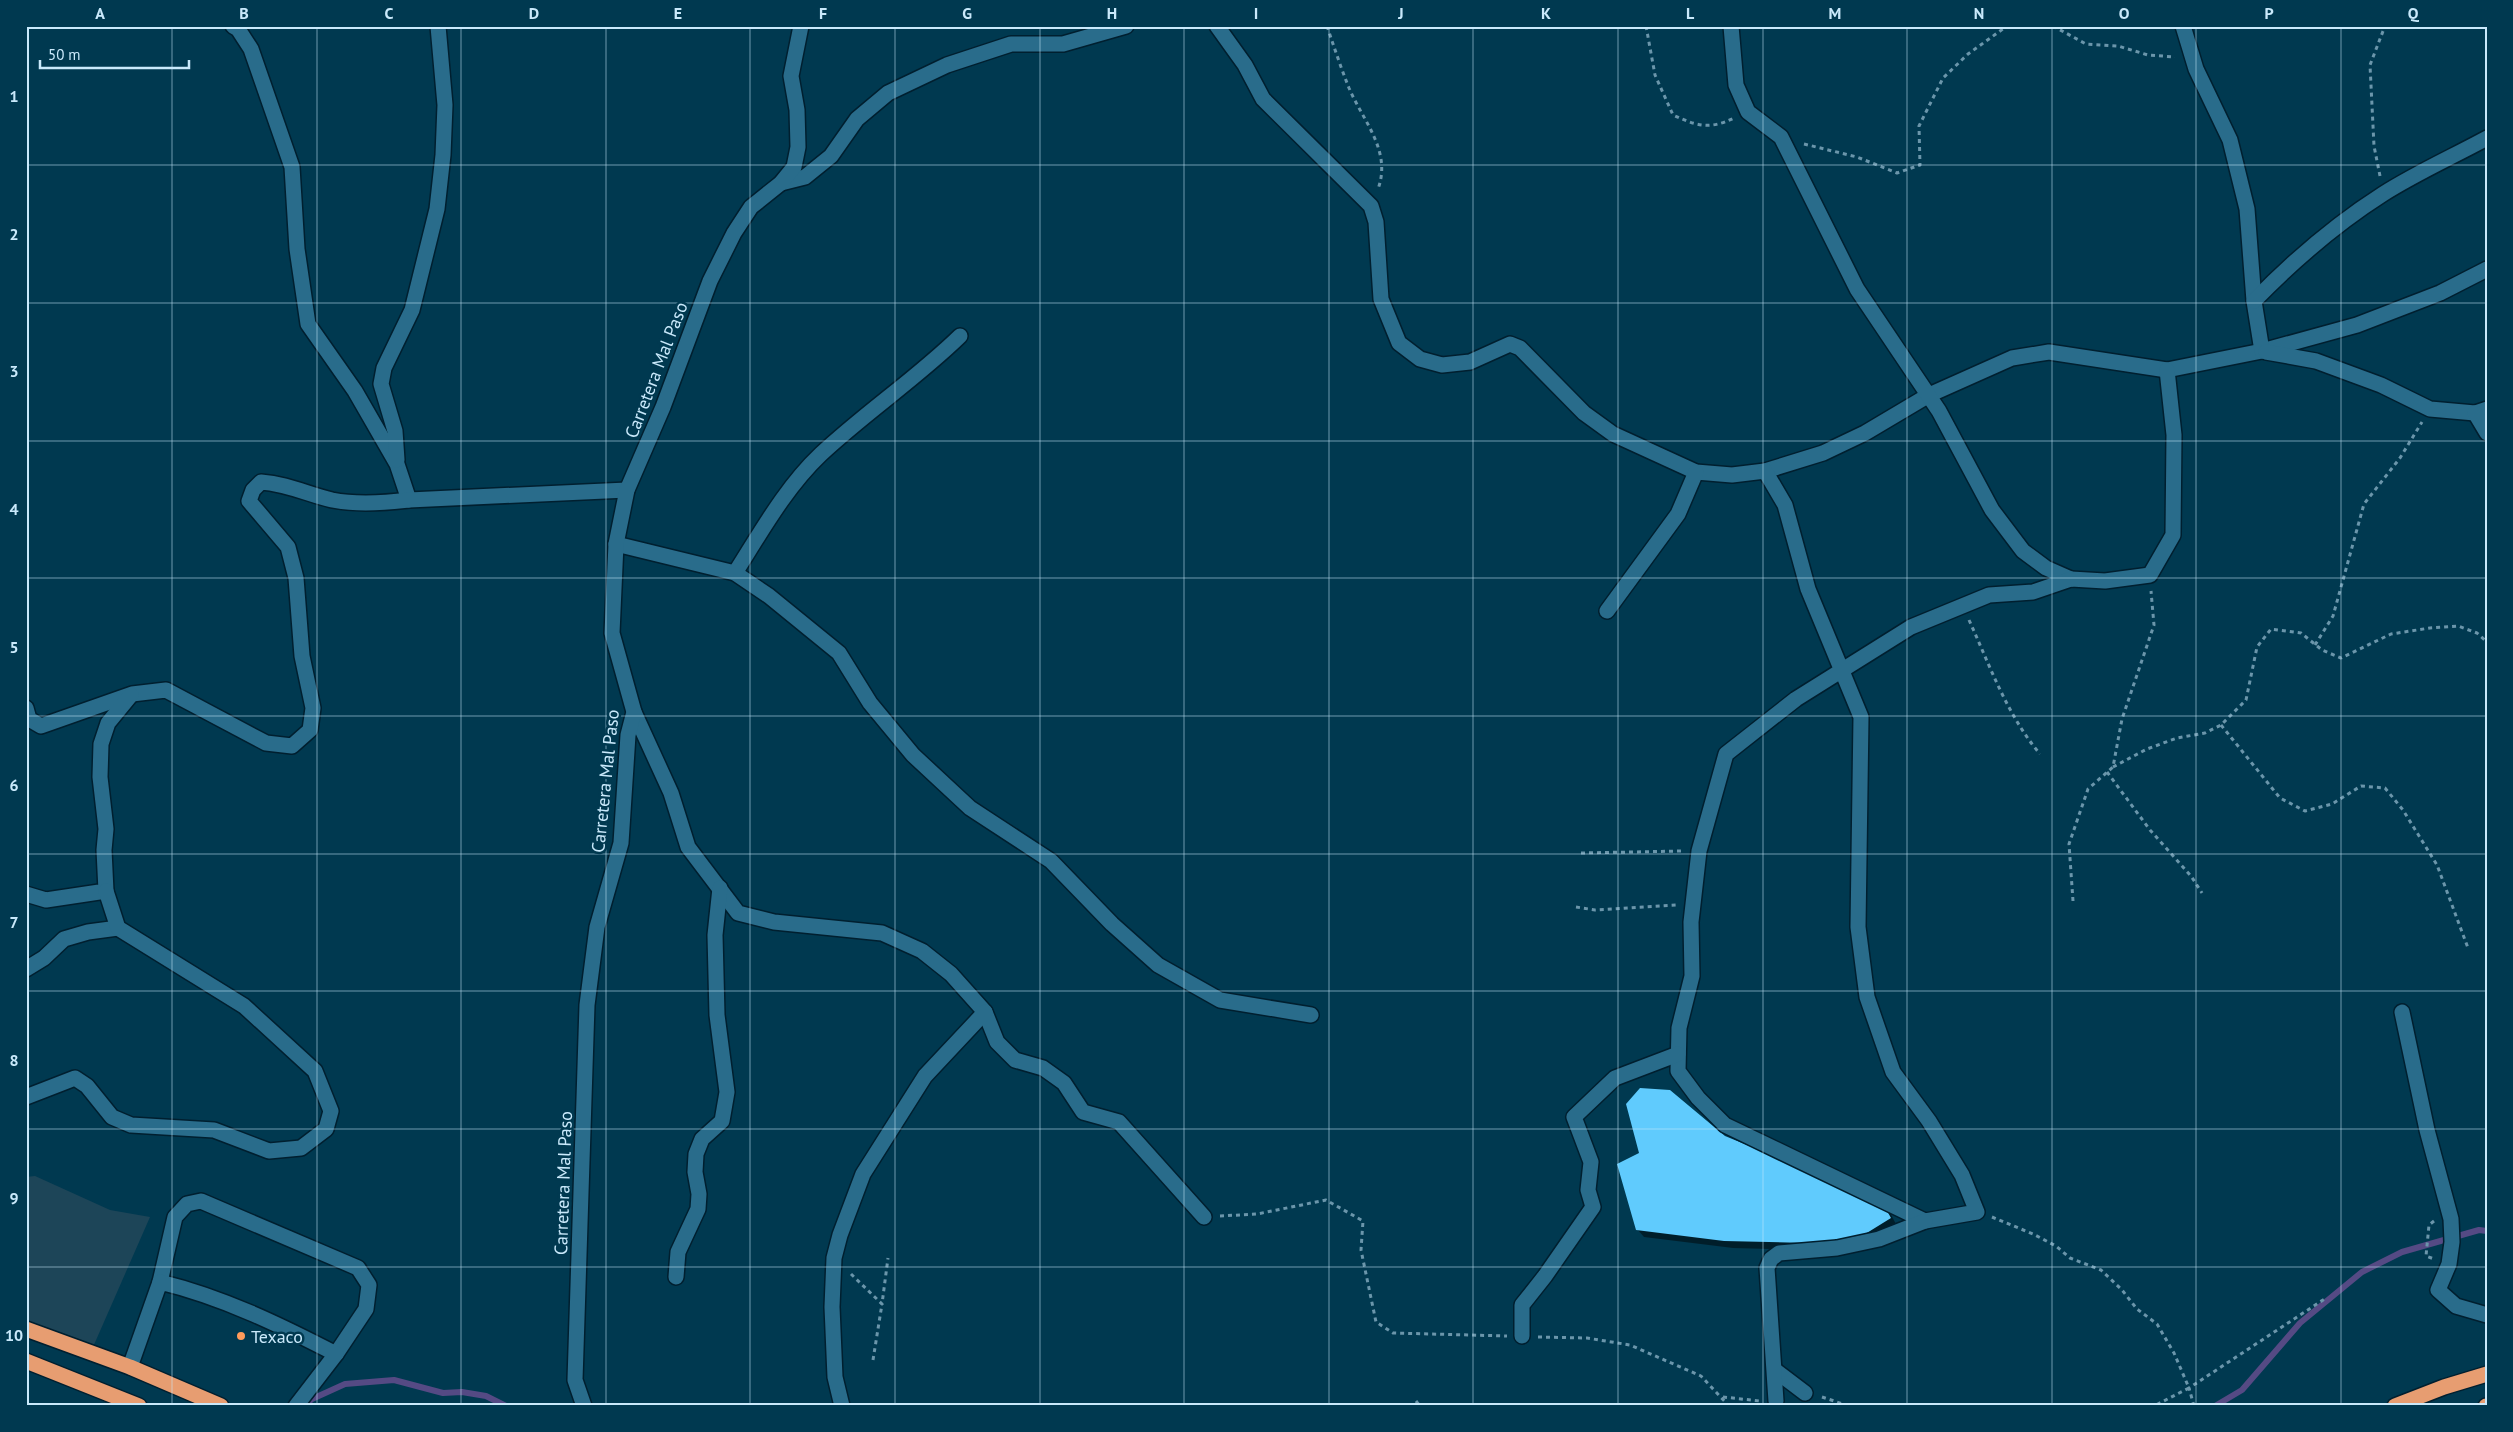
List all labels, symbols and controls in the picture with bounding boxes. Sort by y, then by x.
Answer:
text: A [95,3,105,23]
text: B [239,3,249,23]
text: C [385,3,394,23]
text: D [529,3,539,23]
text: E [674,3,682,23]
text: F [819,3,827,23]
text: G [962,3,972,23]
text: H [1107,3,1117,23]
text: I [1254,3,1258,23]
text: J [1397,3,1404,23]
text: K [1541,3,1551,23]
text: L [1686,3,1695,23]
text: M [1829,3,1841,23]
text: N [1974,3,1984,23]
text: O [2119,3,2130,23]
text: P [2264,3,2274,23]
text: Q [2408,3,2420,23]
scale bar [40,38,189,70]
text: 50 m [48,45,81,64]
text: 1 [9,86,19,106]
text: 2 [9,224,19,244]
street label: Carretera Mal Paso [619,299,693,441]
text: 3 [9,361,19,381]
text: 4 [9,499,19,519]
text: 5 [9,637,19,657]
street label: Carretera Mal Paso [586,708,624,854]
text: 6 [9,775,19,795]
text: 7 [9,912,19,932]
text: 8 [9,1050,19,1070]
street label: Carretera Mal Paso [549,1111,577,1255]
text: 9 [9,1188,19,1208]
text: 10 [5,1325,23,1345]
place label: Texaco [251,1325,303,1348]
marker: Texaco [235,1330,247,1342]

